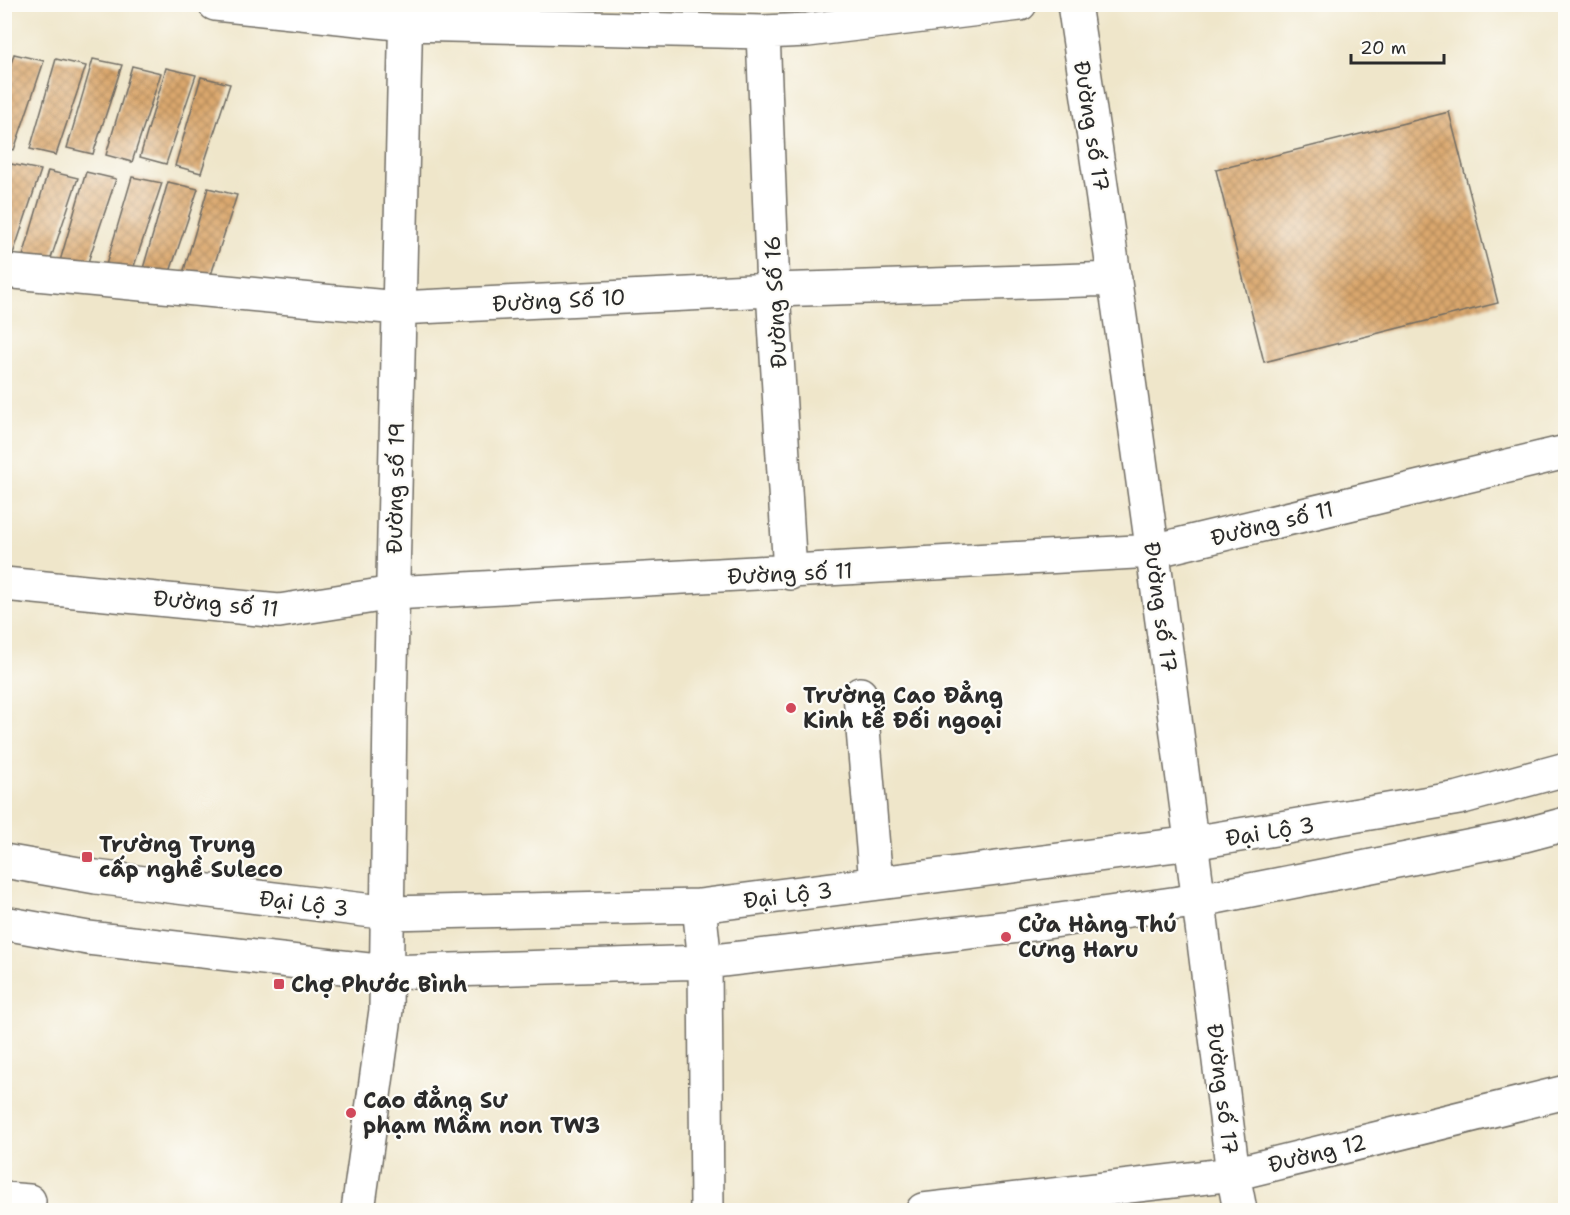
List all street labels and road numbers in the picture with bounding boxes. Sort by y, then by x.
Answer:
street label: Đường số 17 [1067,59,1116,193]
street label: Đường Số 16 [758,235,793,369]
street label: Đường Số 10 [492,283,626,318]
street label: Đường số 19 [380,422,411,554]
street label: Đường số 11 [1208,494,1337,553]
street label: Đường số 17 [1137,540,1184,674]
street label: Đường số 11 [727,556,853,591]
street label: Đường số 11 [152,584,280,623]
street label: Đại Lộ 3 [1224,810,1317,853]
street label: Đại Lộ 3 [742,876,834,915]
street label: Đại Lộ 3 [258,884,350,923]
street label: Đường số 17 [1200,1022,1245,1156]
street label: Đường 12 [1265,1127,1369,1180]

